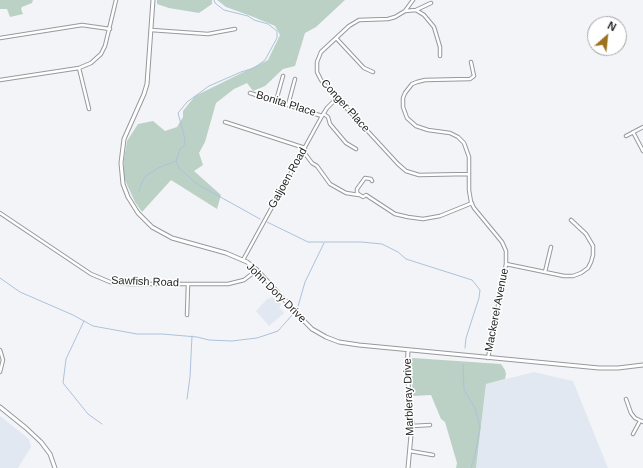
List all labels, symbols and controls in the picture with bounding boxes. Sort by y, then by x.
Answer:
north arrow [587,16,627,56]
text: N [606,19,618,33]
street label: Conger Place [318,77,372,135]
street label: Bonita Place [255,89,317,119]
street label: Galjoen Road [266,145,310,211]
street label: John Dory Drive [243,260,309,326]
street label: Mackerel Avenue [482,267,512,353]
street label: Sawfish Road [111,274,179,290]
street label: Marbleray Drive [401,358,417,436]

